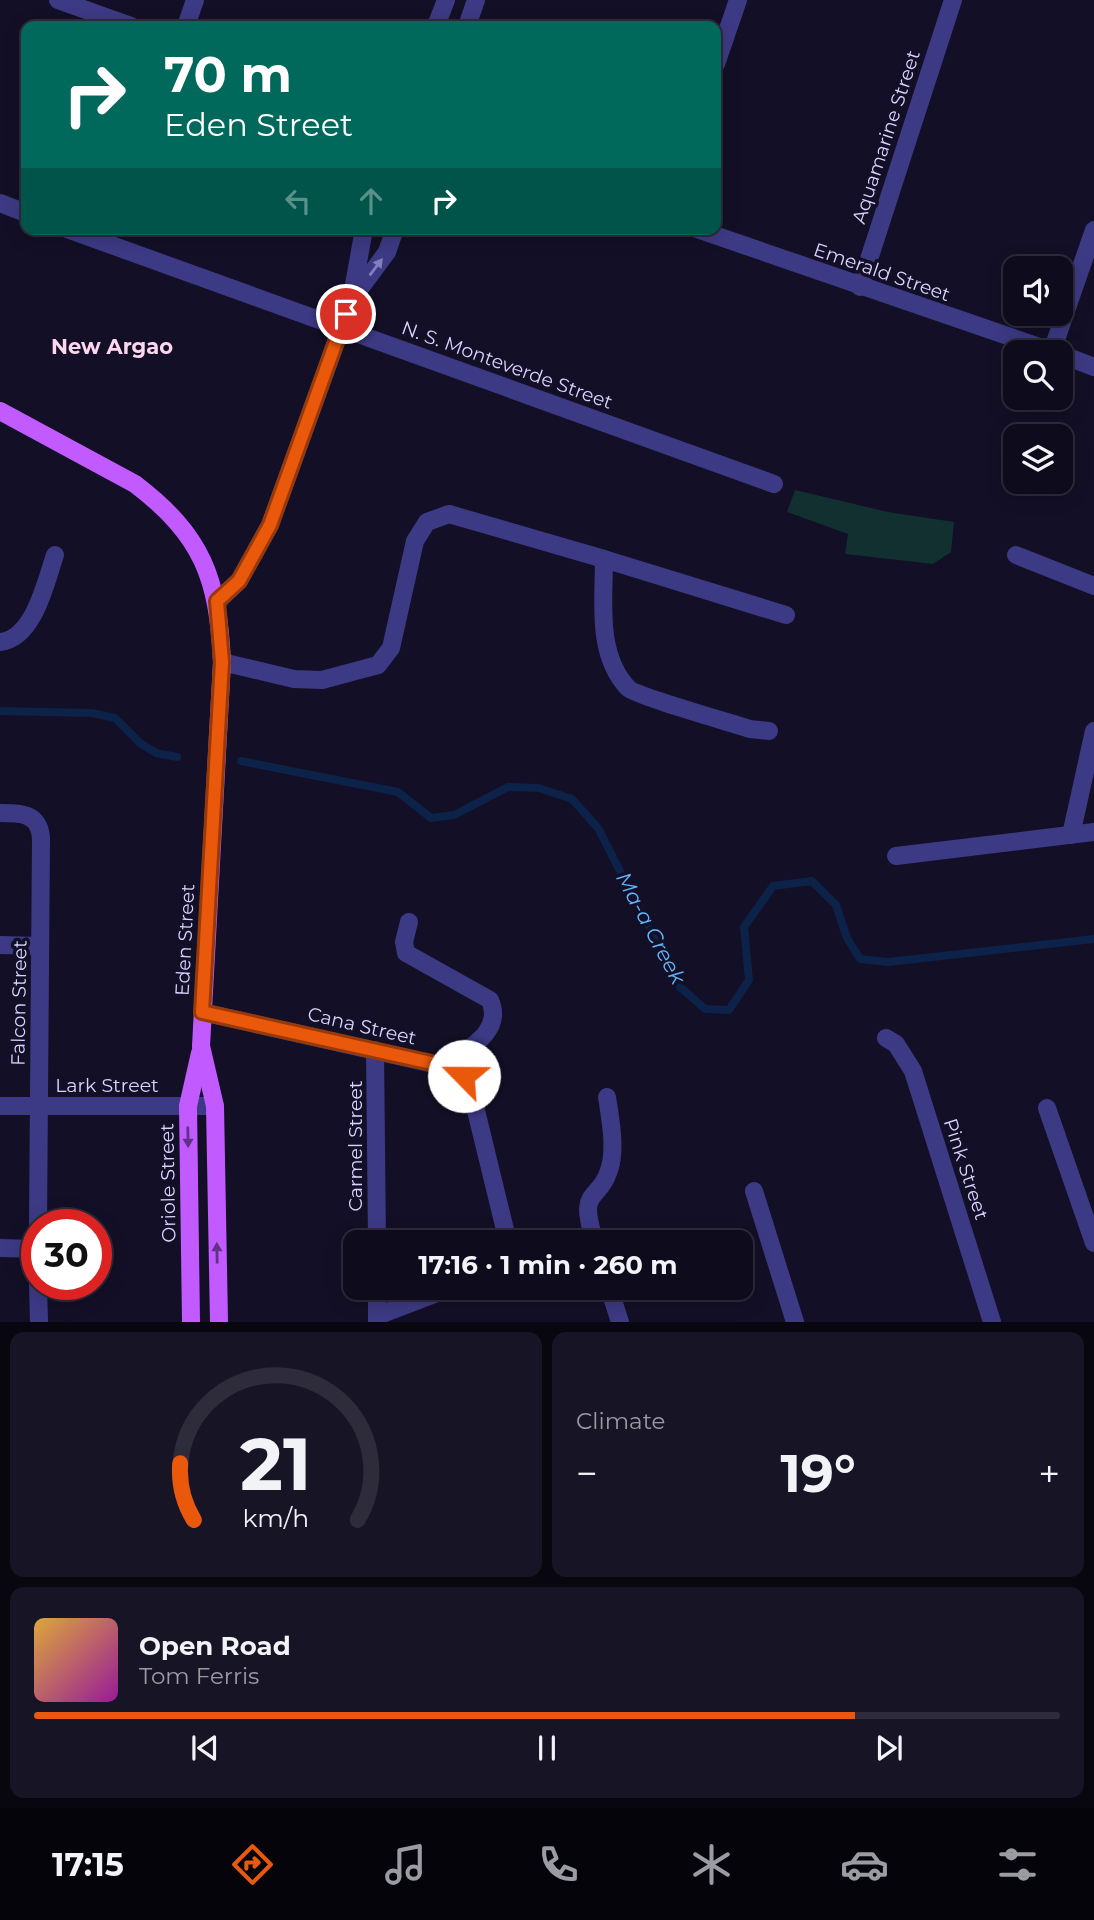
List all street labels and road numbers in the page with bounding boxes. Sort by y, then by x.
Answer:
street label: Aquamarine Street [847,47,925,227]
street label: Emerald Street [811,238,954,306]
street label: N. S. Monteverde Street [398,316,616,414]
street label: Eden Street [171,883,199,997]
street label: Falcon Street [6,940,32,1066]
street label: Cana Street [305,1002,419,1050]
street label: Lark Street [55,1074,159,1097]
street label: Carmel Street [344,1080,367,1212]
street label: Pink Street [939,1115,993,1223]
street label: Oriole Street [155,1123,181,1243]

